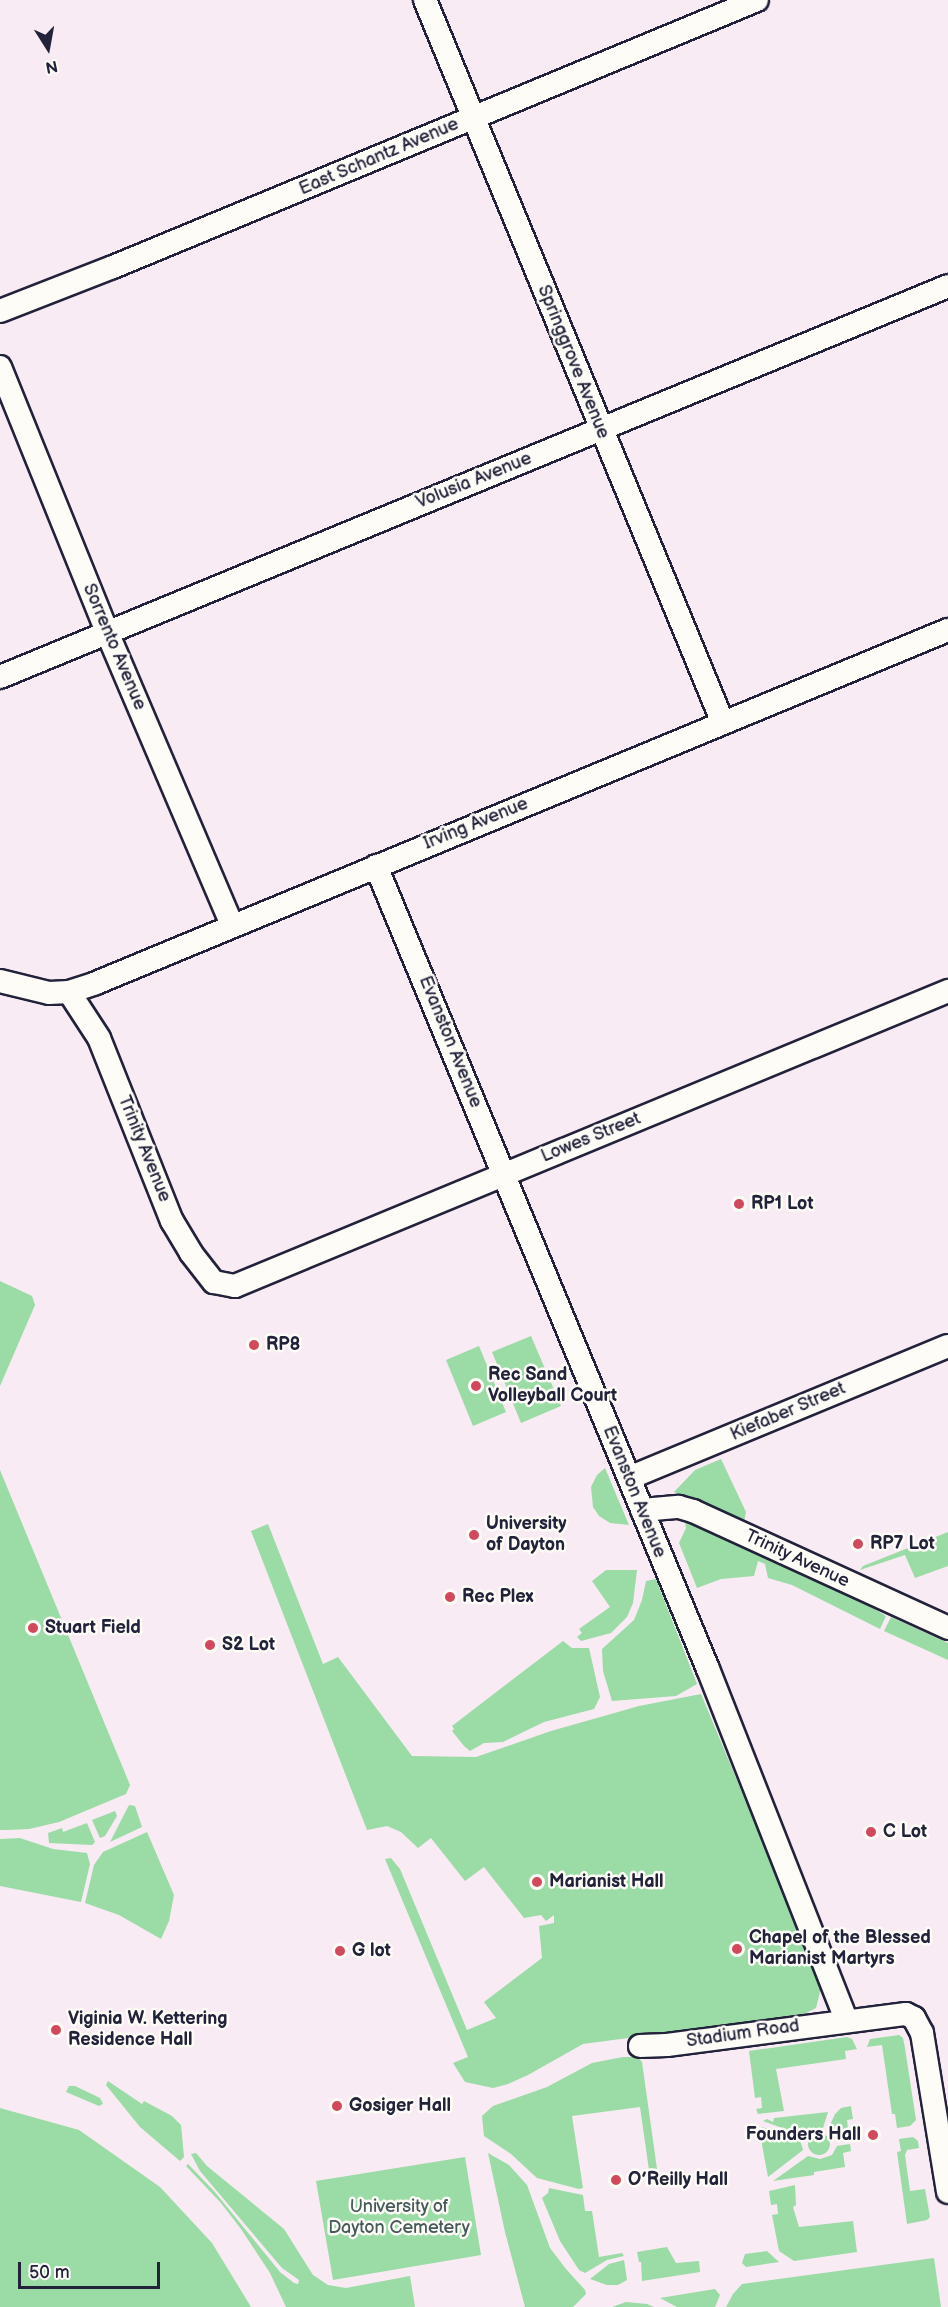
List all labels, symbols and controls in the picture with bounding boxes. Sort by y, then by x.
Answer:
north arrow [18,18,78,78]
text: N [44,56,59,77]
street label: East Schantz Avenue [296,114,462,200]
street label: Springgrove Avenue [532,282,614,442]
street label: Volusia Avenue [413,448,535,514]
street label: Sorrento Avenue [78,581,150,713]
street label: Irving Avenue [421,793,531,855]
street label: Evanston Avenue [414,973,486,1111]
street label: Trinity Avenue [113,1092,175,1206]
street label: Lowes Street [538,1108,644,1168]
place label: RP1 Lot [751,1193,813,1215]
marker: RP1 Lot [732,1197,746,1211]
place label: RP8 [266,1334,300,1356]
marker: RP8 [247,1338,261,1352]
place label: Rec Sand Volleyball Court [488,1365,617,1408]
street label: Kiefaber Street [727,1378,849,1446]
marker: Rec Sand Volleyball Court [469,1379,483,1393]
street label: Evanston Avenue [598,1423,670,1561]
place label: University of Dayton [486,1514,567,1556]
street label: Trinity Avenue [741,1525,853,1593]
marker: University of Dayton [467,1528,481,1542]
place label: RP7 Lot [870,1533,935,1555]
marker: RP7 Lot [851,1537,865,1551]
place label: Rec Plex [462,1586,533,1608]
marker: Rec Plex [443,1590,457,1604]
place label: Stuart Field [45,1617,141,1639]
marker: Stuart Field [26,1621,40,1635]
place label: S2 Lot [222,1634,275,1656]
marker: S2 Lot [203,1638,217,1652]
place label: C Lot [883,1821,927,1843]
marker: C Lot [864,1825,878,1839]
place label: Marianist Hall [549,1871,664,1893]
marker: Marianist Hall [530,1875,544,1889]
place label: Chapel of the Blessed Marianist Martyrs [749,1928,931,1970]
place label: G lot [352,1940,391,1962]
marker: Chapel of the Blessed Marianist Martyrs [730,1942,744,1956]
marker: G lot [333,1944,347,1958]
place label: Viginia W. Kettering Residence Hall [68,2009,227,2052]
street label: Stadium Road [685,2015,801,2053]
marker: Viginia W. Kettering Residence Hall [49,2023,63,2037]
place label: Gosiger Hall [349,2095,451,2117]
marker: Gosiger Hall [330,2099,344,2113]
place label: Founders Hall [746,2124,861,2146]
marker: Founders Hall [866,2128,880,2142]
place label: O’Reilly Hall [628,2169,729,2191]
marker: O’Reilly Hall [609,2173,623,2187]
park label: University of Dayton Cemetery [328,2197,470,2240]
scale bar [21,2250,164,2288]
text: 50 m [29,2262,70,2283]

